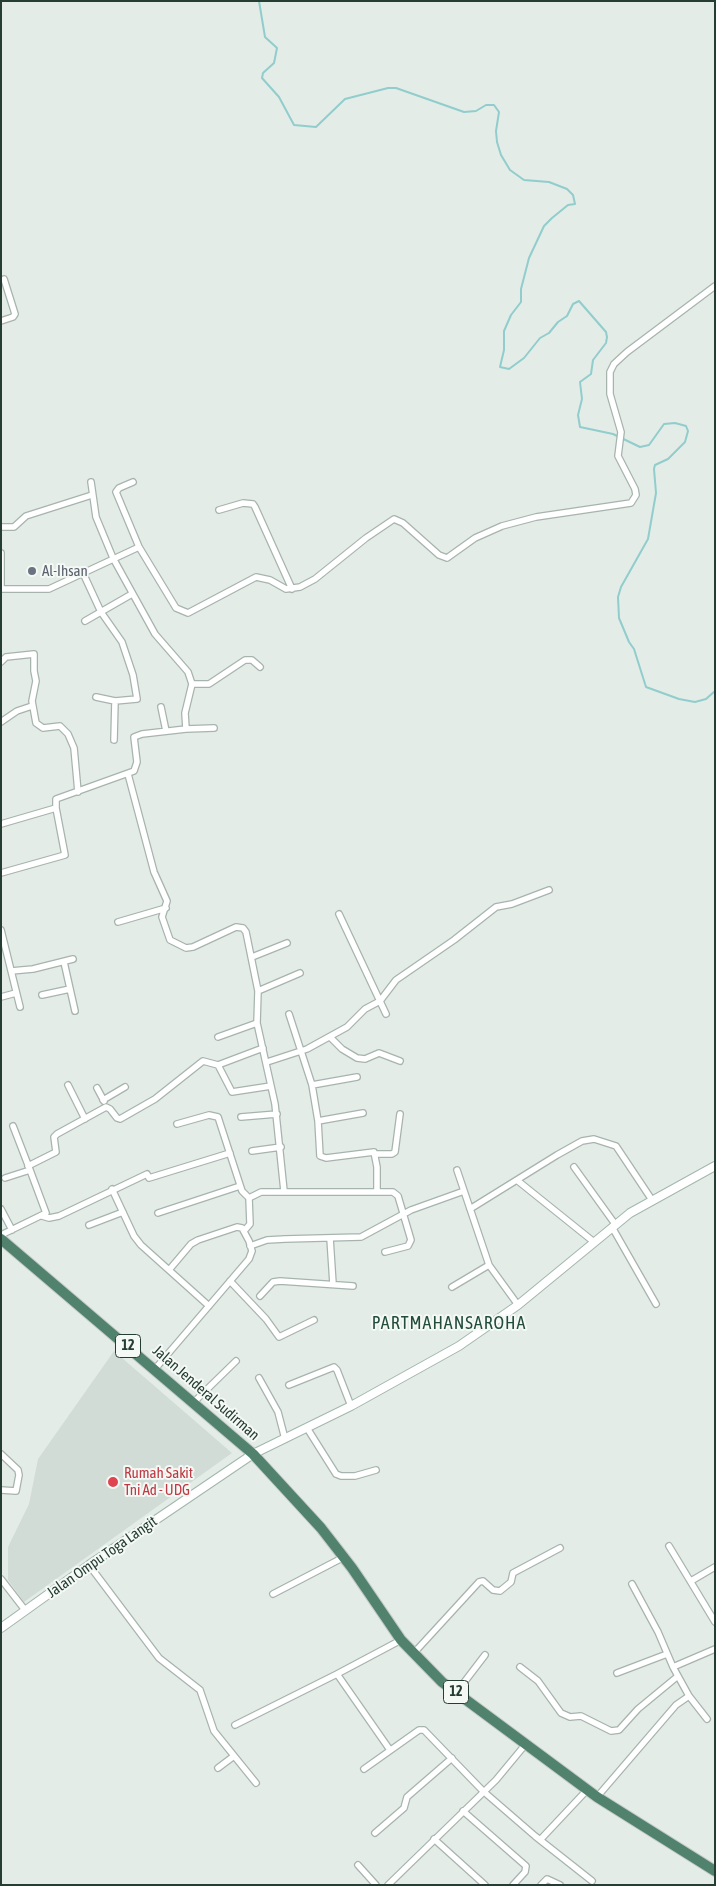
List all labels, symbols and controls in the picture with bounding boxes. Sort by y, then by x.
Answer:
place label: Al-Ihsan [42,562,88,580]
marker: Al-Ihsan [26,565,38,577]
district label: PARTMAHANSAROHA [370,1312,528,1334]
road number: 12 [116,1334,140,1358]
street label: Jalan Jenderal Sudirman [149,1342,263,1444]
place label: Rumah Sakit Tni Ad - UDG [124,1464,193,1499]
marker: Rumah Sakit Tni Ad - UDG [106,1475,120,1489]
street label: Jalan Ompu Toga Langit [44,1512,160,1602]
road number: 12 [444,1680,468,1704]

